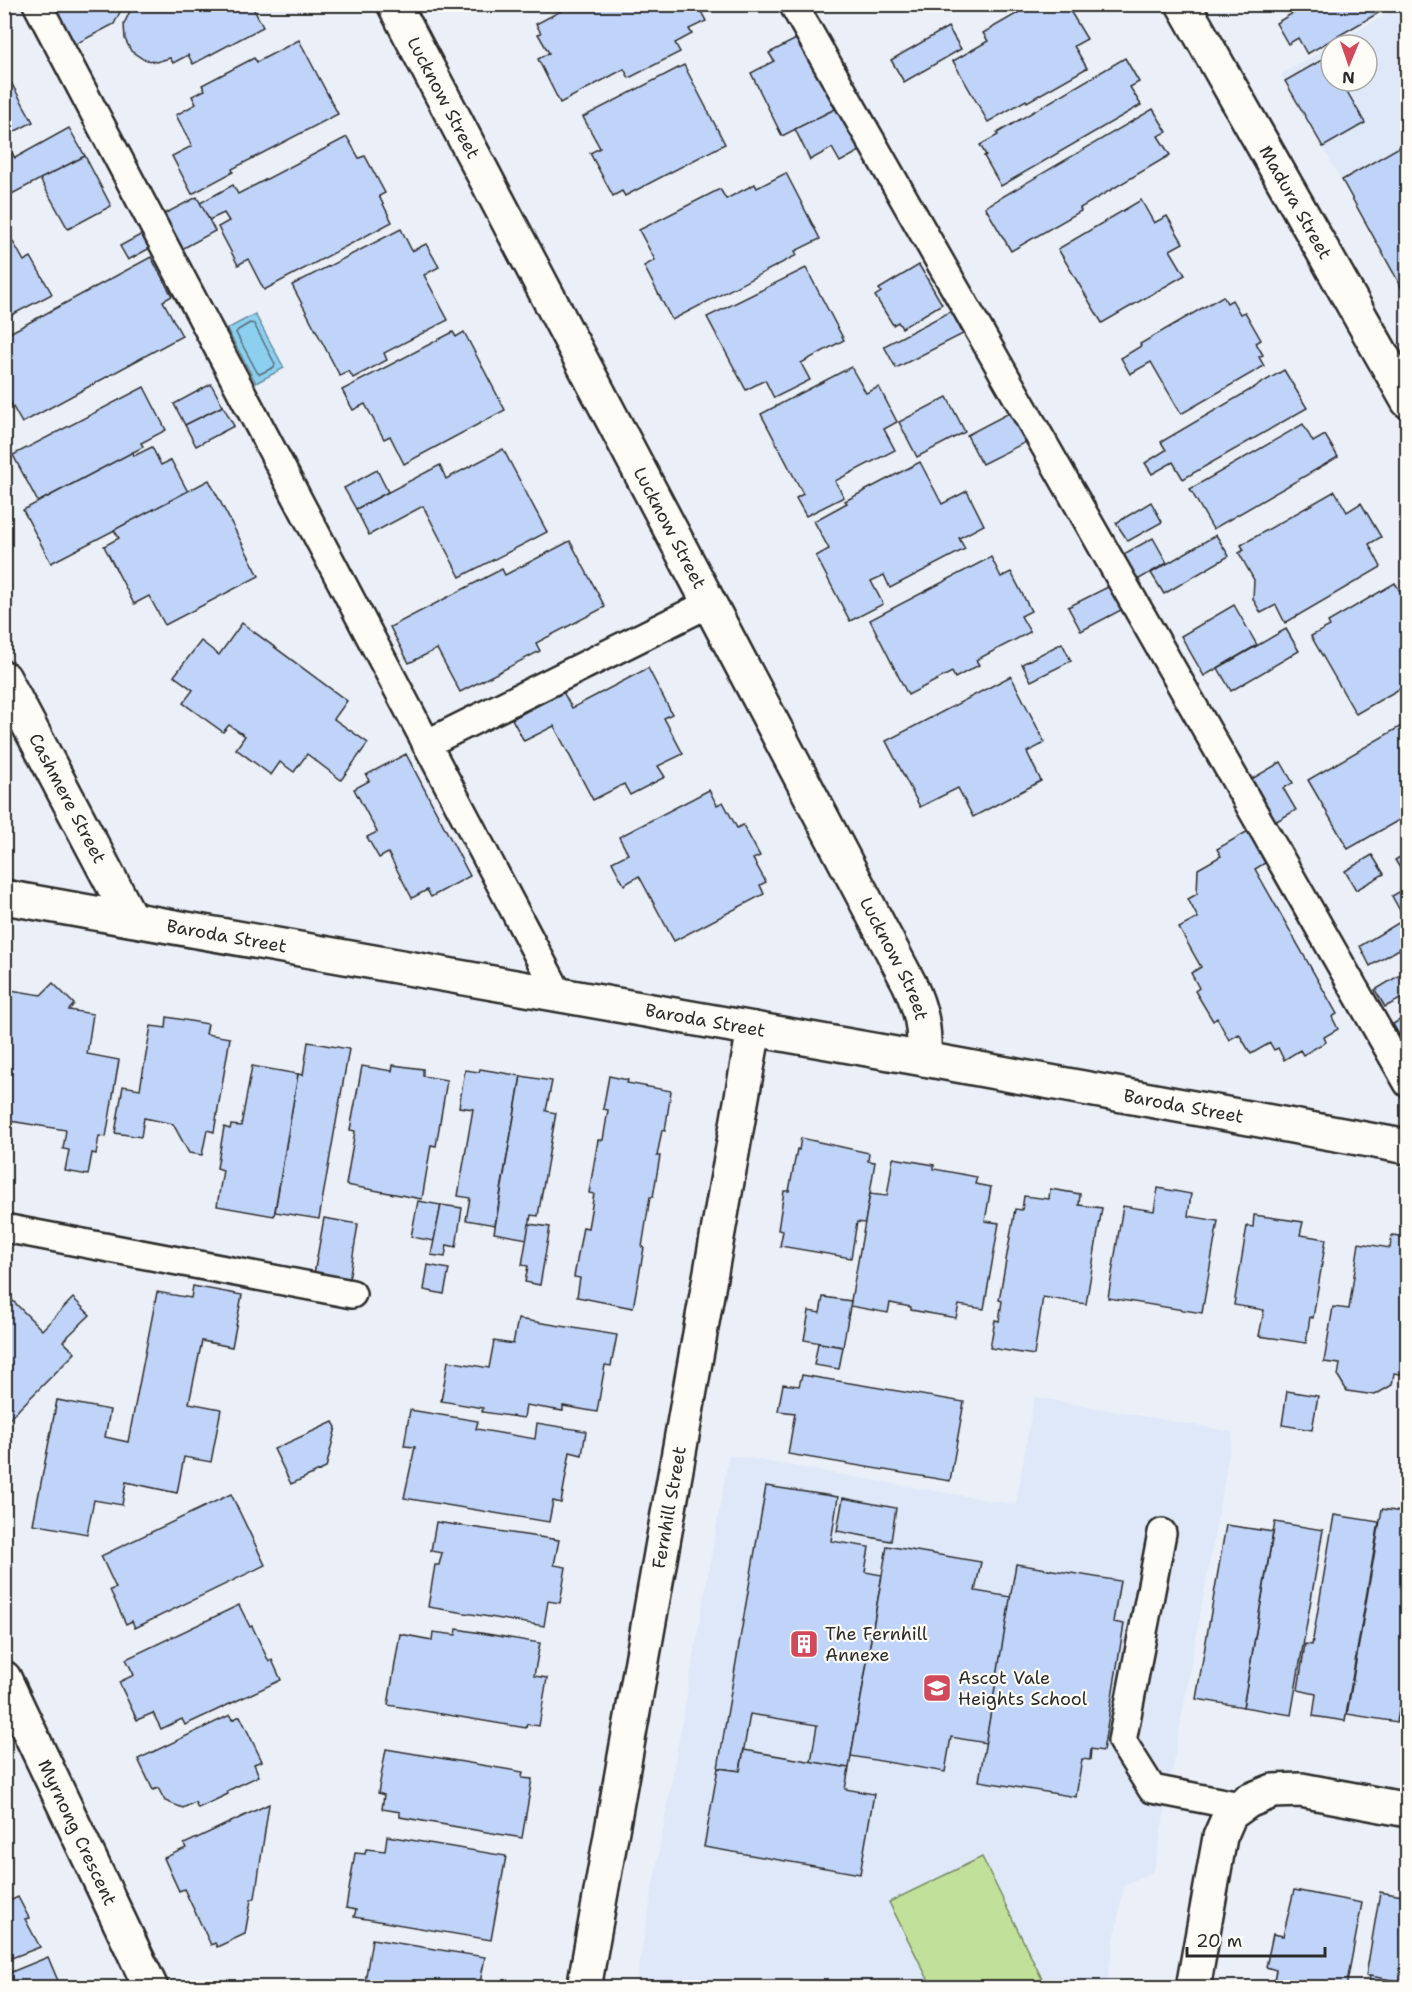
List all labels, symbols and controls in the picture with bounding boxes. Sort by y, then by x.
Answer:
street label: Lucknow Street [401,33,485,163]
north arrow [1319,33,1379,93]
text: N [1342,67,1355,88]
street label: Madura Street [1254,141,1337,264]
street label: Lucknow Street [628,463,712,593]
street label: Cashmere Street [23,729,112,868]
street label: Lucknow Street [854,893,934,1023]
street label: Baroda Street [165,914,289,959]
street label: Baroda Street [643,998,767,1043]
street label: Baroda Street [1122,1084,1246,1129]
street label: Fernhill Street [647,1444,692,1571]
place label: The Fernhill Annexe [825,1622,928,1667]
building icon: The Fernhill Annexe [788,1628,820,1660]
place label: Ascot Vale Heights School [958,1666,1088,1711]
school or university icon: Ascot Vale Heights School [921,1672,953,1704]
street label: Myrnong Crescent [32,1756,122,1910]
scale bar [1187,1920,1325,1958]
text: 20 m [1196,1929,1242,1953]

